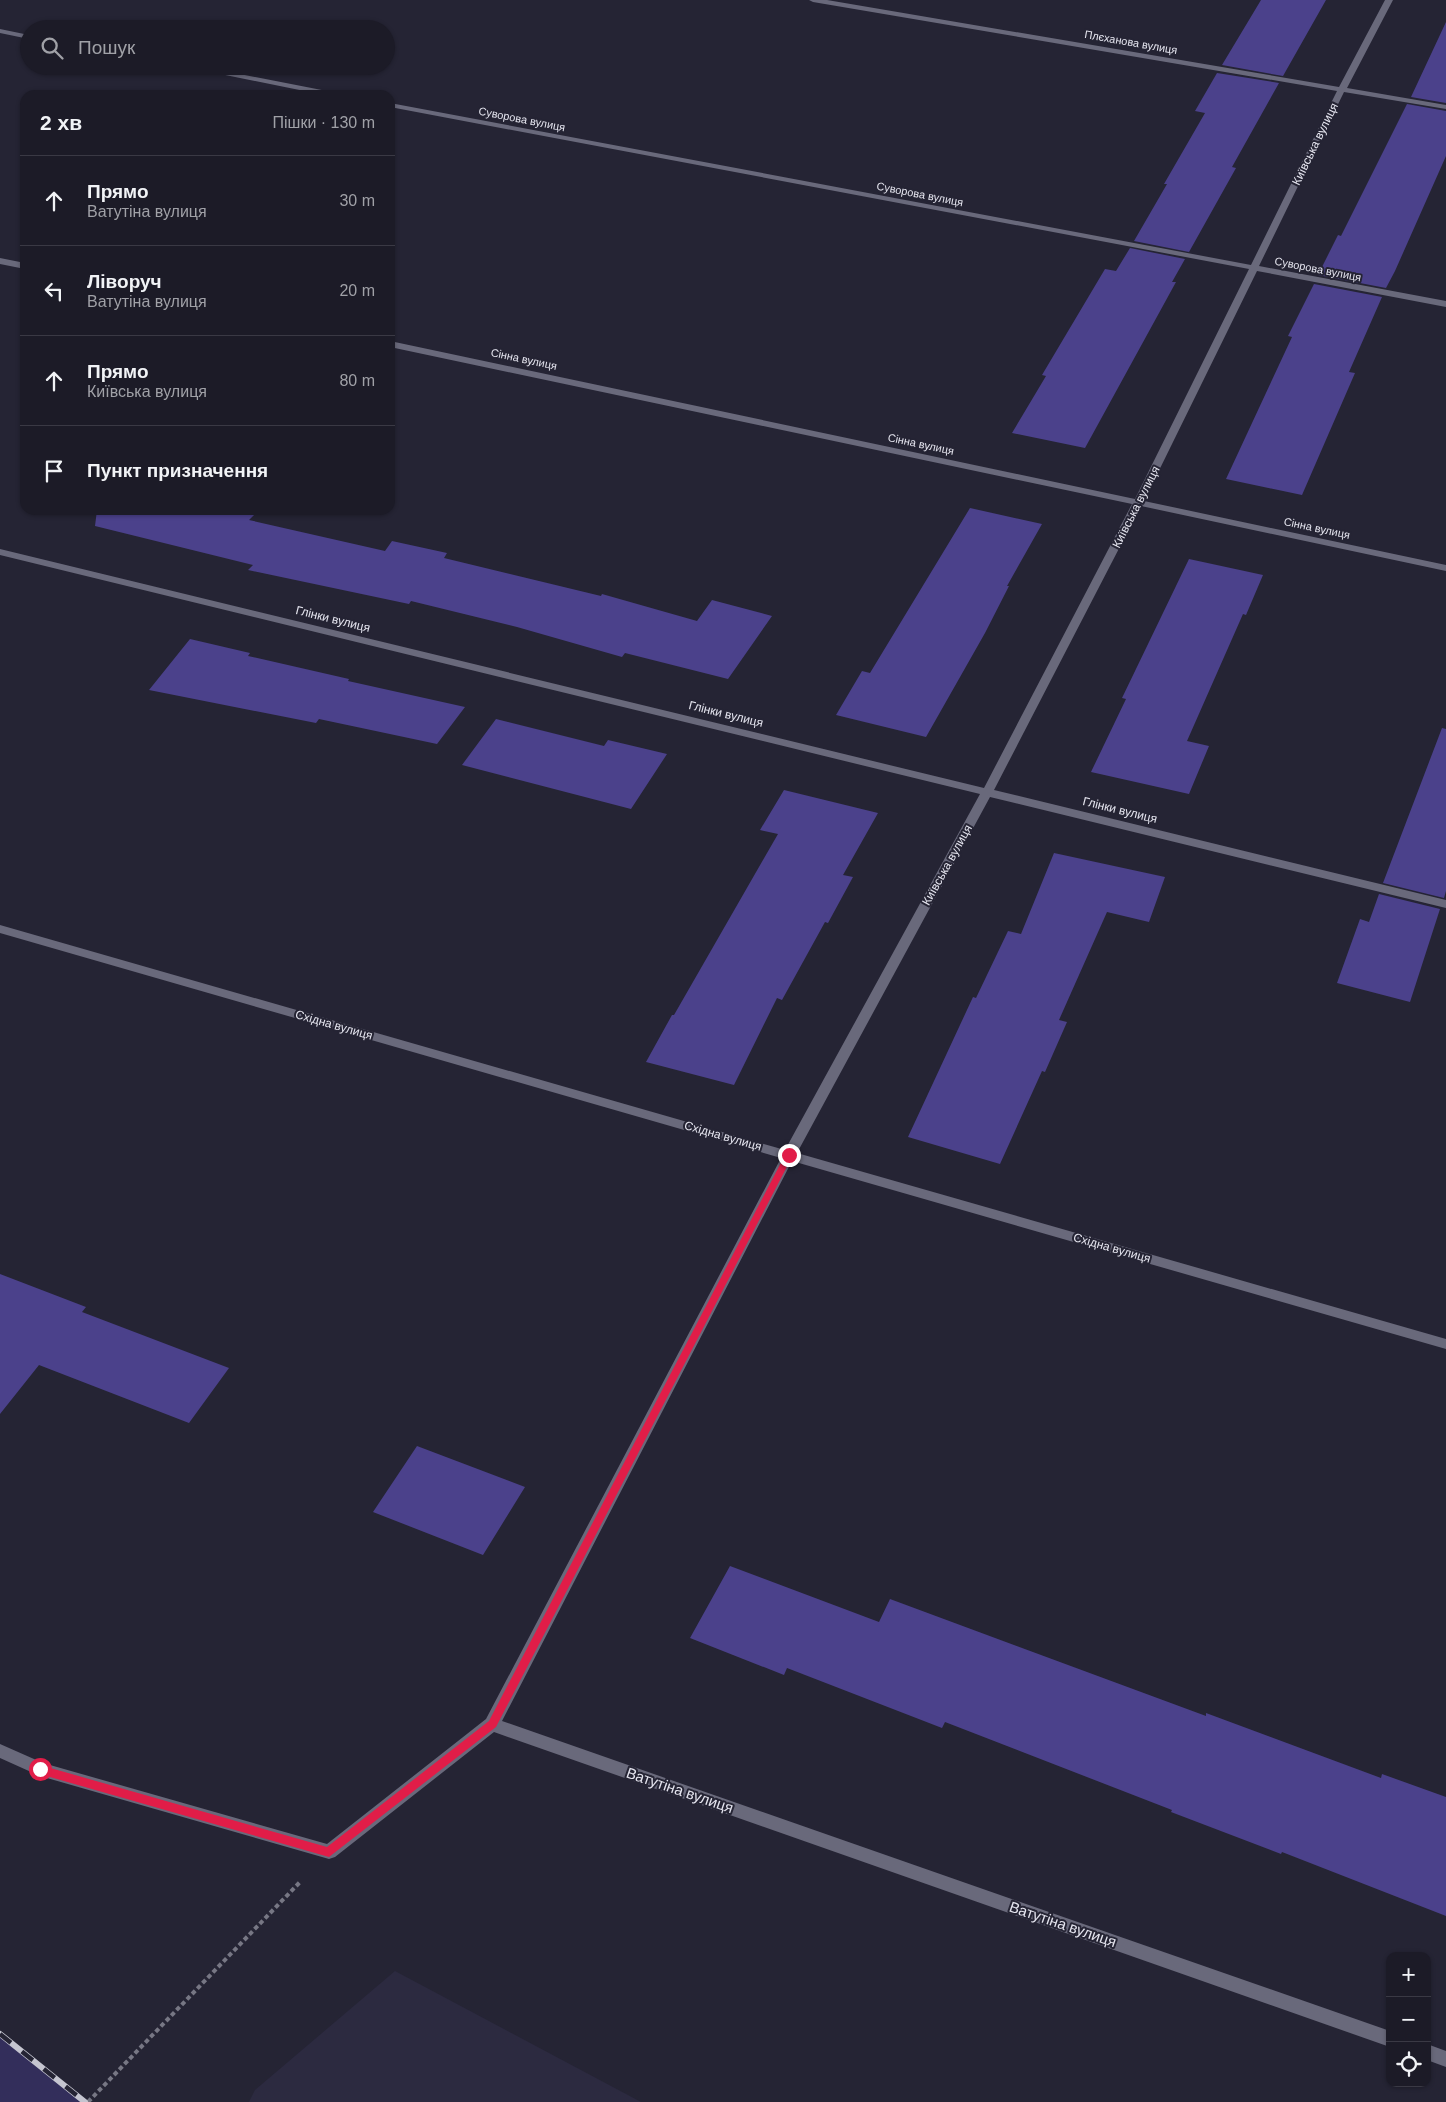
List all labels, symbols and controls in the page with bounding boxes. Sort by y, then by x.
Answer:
search box [20,20,395,75]
street label: Плєханова вулиця [1084,28,1178,56]
icon: search [38,34,66,62]
text: Пошук [78,37,135,58]
street label: Київська вулиця [1289,100,1341,188]
street label: Суворова вулиця [478,105,566,133]
text: 2 хв [40,111,82,134]
text: Пішки · 130 m [272,114,375,131]
street label: Суворова вулиця [876,180,964,208]
text: Прямо [87,181,149,202]
icon: ahead [40,187,68,215]
text: 30 m [339,192,375,209]
text: Ватутіна вулиця [87,203,207,220]
street label: Суворова вулиця [1274,255,1362,283]
text: Ліворуч [87,271,162,292]
icon: left [40,277,68,305]
text: 20 m [339,282,375,299]
text: Ватутіна вулиця [87,293,207,310]
street label: Сінна вулиця [490,346,558,372]
text: Прямо [87,361,149,382]
icon: ahead [40,367,68,395]
text: 80 m [339,372,375,389]
text: Київська вулиця [87,383,207,400]
street label: Сінна вулиця [887,431,955,457]
icon: arrive [40,457,68,485]
text: Пункт призначення [87,460,268,481]
street label: Київська вулиця [1109,464,1163,550]
street label: Сінна вулиця [1283,515,1351,541]
street label: Глінки вулиця [294,603,372,635]
street label: Глінки вулиця [687,698,765,730]
street label: Глінки вулиця [1081,794,1159,826]
street label: Київська вулиця [919,822,975,908]
street label: Східна вулиця [294,1007,374,1043]
street label: Східна вулиця [683,1118,763,1154]
route end [778,1144,801,1167]
street label: Східна вулиця [1072,1230,1152,1266]
route start [29,1758,52,1781]
street label: Ватутіна вулиця [624,1764,736,1816]
street label: Ватутіна вулиця [1007,1898,1119,1950]
map controls [1386,1952,1431,2087]
button: + [1386,1952,1431,1997]
button: − [1386,1997,1431,2042]
button: locate [1386,2042,1431,2087]

